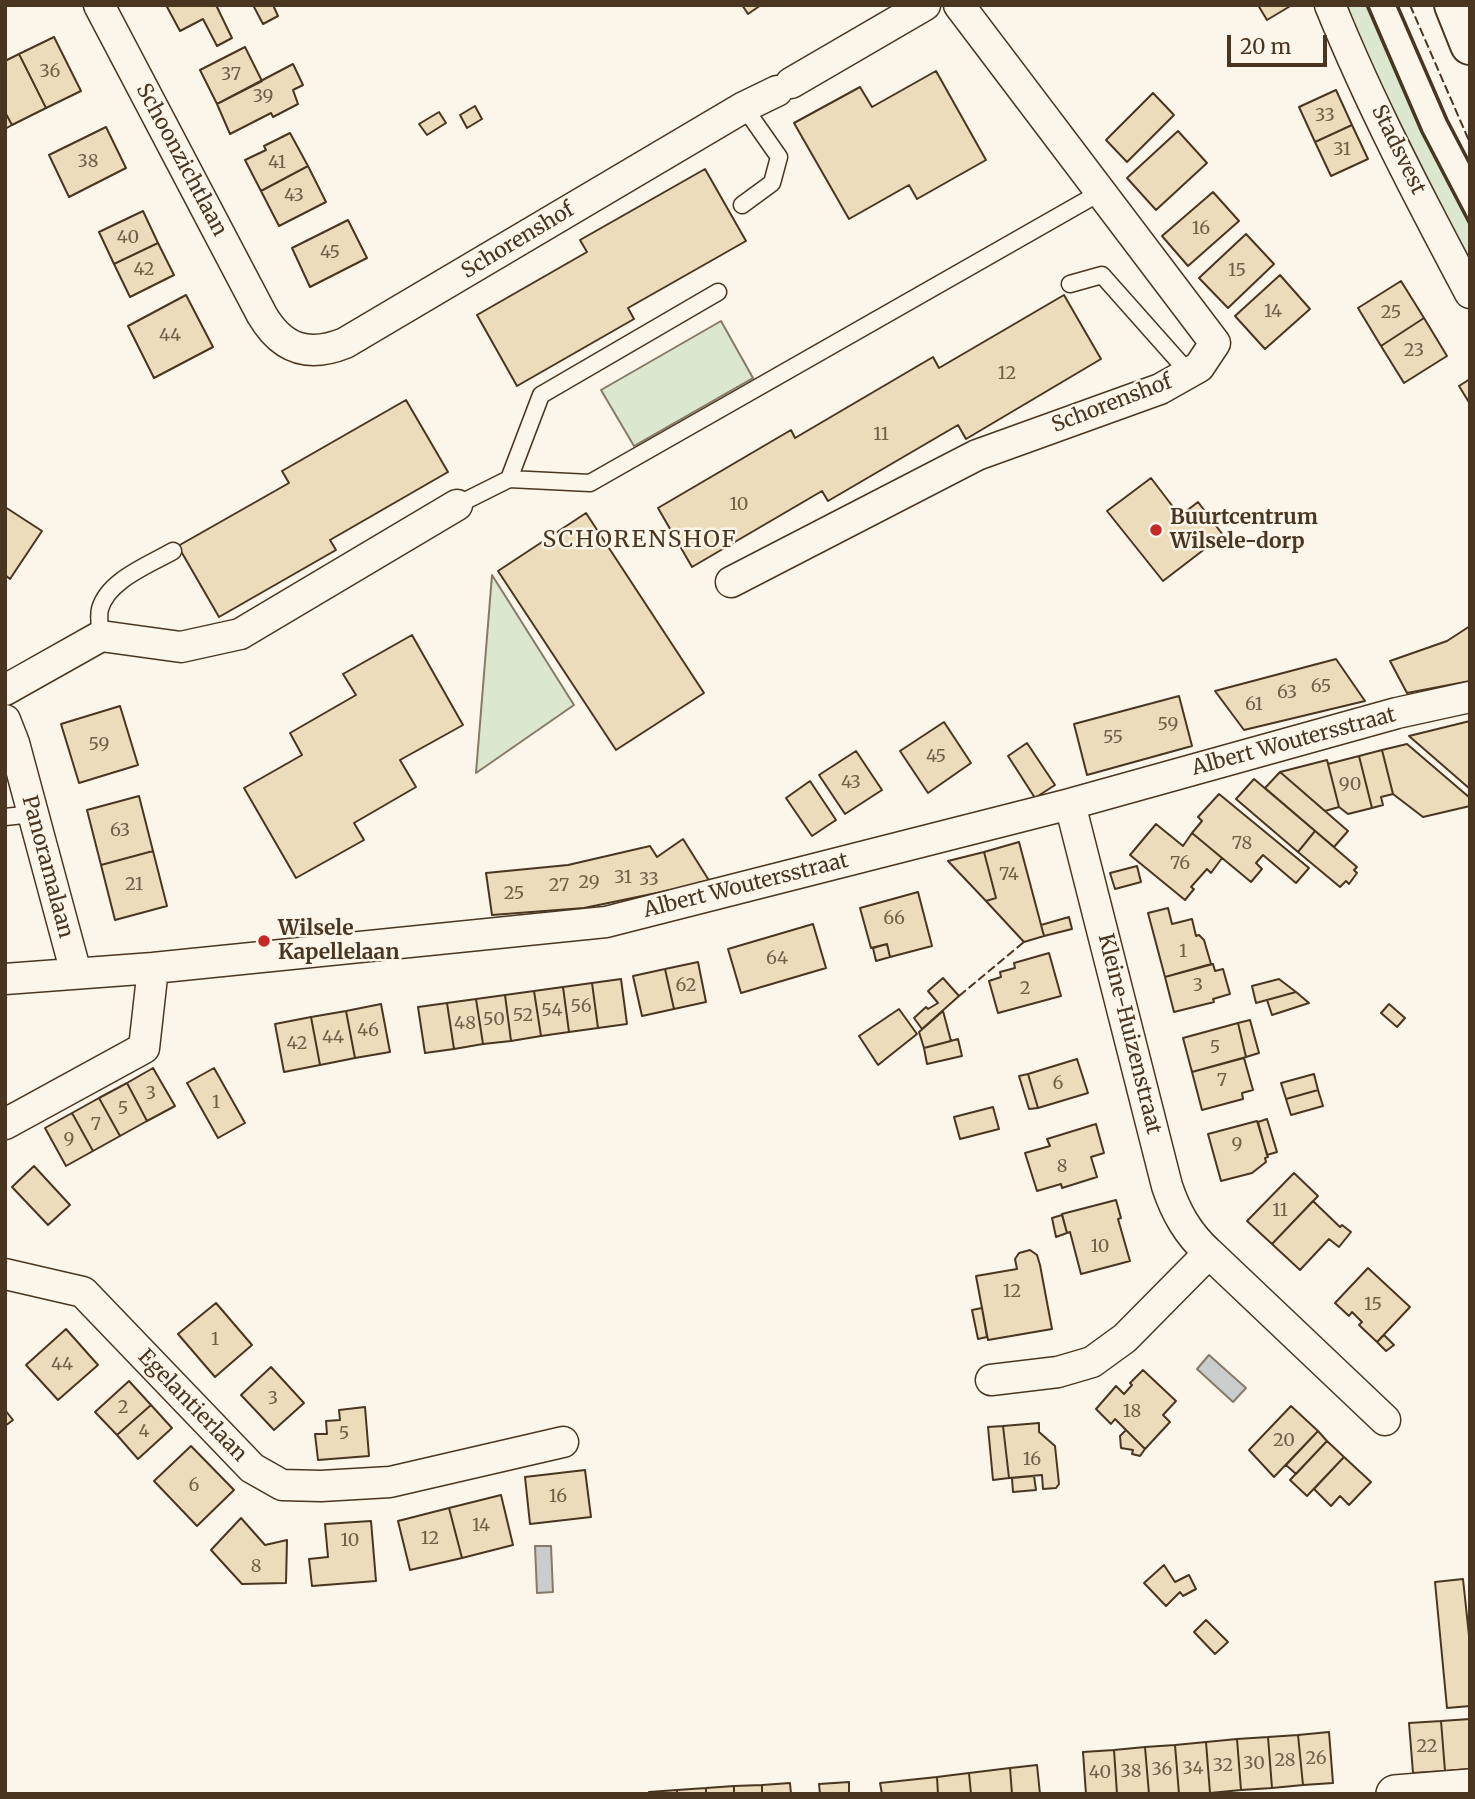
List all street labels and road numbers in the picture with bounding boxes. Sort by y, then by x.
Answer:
street label: Schoonzichtlaan [130,79,232,241]
street label: Stadsvest [1366,101,1430,199]
street label: Schorenshof [457,198,579,284]
street label: Schorenshof [1048,370,1176,438]
street label: Albert Woutersstraat [1189,703,1399,781]
street label: Panoramalaan [16,793,78,941]
street label: Albert Woutersstraat [641,848,851,924]
street label: Kleine-Huizenstraat [1092,931,1166,1137]
street label: Egelantierlaan [132,1345,252,1467]

